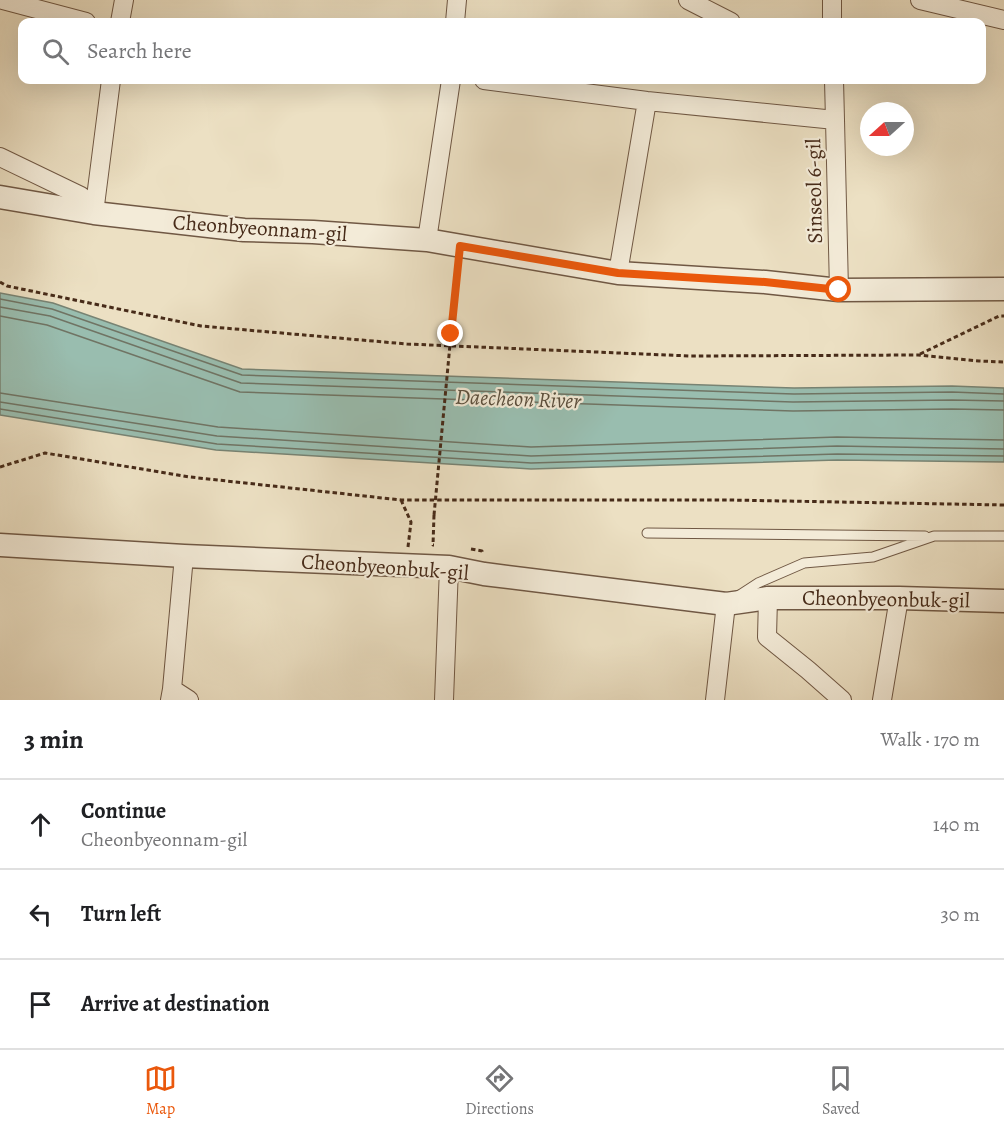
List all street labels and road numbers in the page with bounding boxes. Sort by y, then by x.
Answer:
street label: Sinseol 6-gil [799,138,829,244]
street label: Cheonbyeonnam-gil [172,208,348,248]
street label: Cheonbyeonbuk-gil [300,547,470,587]
street label: Cheonbyeonbuk-gil [802,584,970,614]

